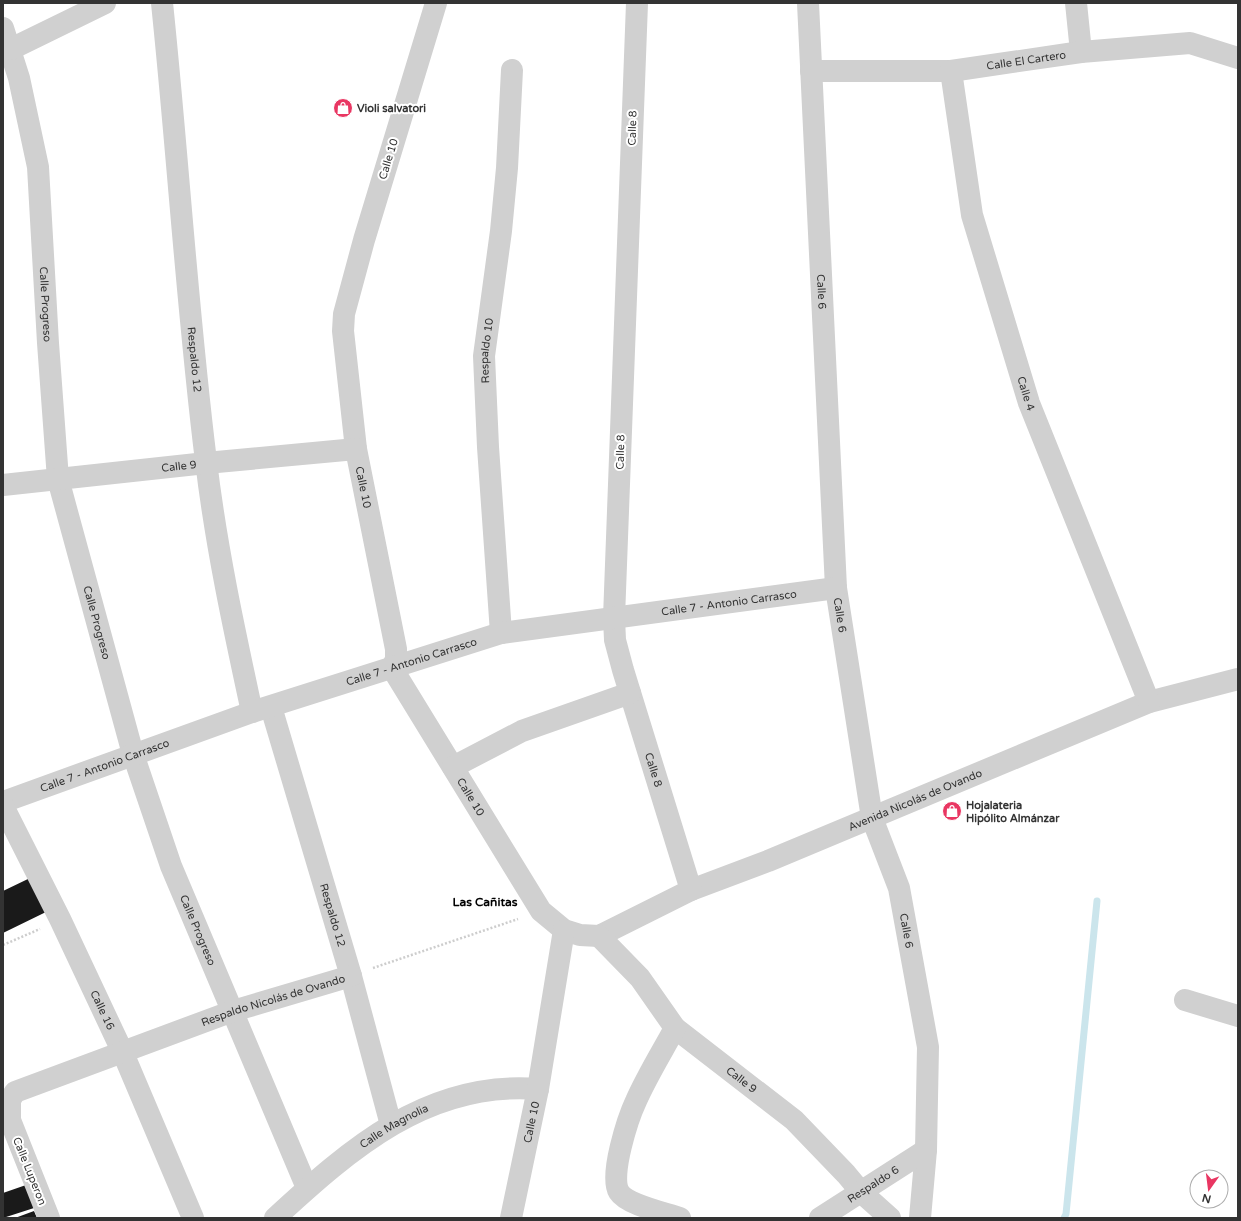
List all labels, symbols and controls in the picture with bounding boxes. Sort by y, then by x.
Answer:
street label: Calle El Cartero [986,48,1067,73]
shop icon: Violi salvatori [332,97,354,119]
place label: Violi salvatori [357,102,426,115]
street label: Calle 8 [625,110,640,146]
street label: Calle 10 [376,137,401,181]
street label: Calle Progreso [37,266,54,343]
street label: Calle 6 [814,274,829,310]
street label: Respaldo 10 [478,317,496,384]
street label: Respaldo 12 [184,326,204,393]
street label: Calle 4 [1014,375,1037,413]
street label: Calle 8 [613,434,628,470]
street label: Calle 9 [161,458,197,475]
street label: Calle 10 [353,465,374,509]
street label: Calle Progreso [80,584,113,661]
street label: Calle 7 - Antonio Carrasco [661,587,798,618]
street label: Calle 6 [831,597,849,634]
street label: Calle 7 - Antonio Carrasco [345,635,479,689]
street label: Calle 7 - Antonio Carrasco [38,736,171,795]
street label: Calle 8 [642,751,665,789]
street label: Avenida Nicolás de Ovando [846,766,984,834]
street label: Calle 10 [454,776,487,819]
place label: Hojalateria Hipólito Almánzar [966,799,1060,826]
shop icon: Hojalateria Hipólito Almánzar [941,800,963,822]
street label: Respaldo 12 [317,882,348,949]
street label: Calle Progreso [177,893,218,968]
district label: Las Cañitas [452,895,518,909]
street label: Calle 6 [897,912,916,950]
street label: Respaldo Nicolás de Ovando [199,972,347,1029]
street label: Calle 16 [87,988,117,1032]
street label: Calle 9 [723,1064,759,1096]
street label: Calle 10 [521,1100,542,1144]
street label: Calle Magnolia [357,1102,430,1151]
street label: Calle Luperon [10,1135,49,1207]
street label: Respaldo 6 [845,1163,902,1206]
north arrow [1189,1169,1229,1209]
text: N [1201,1191,1213,1206]

